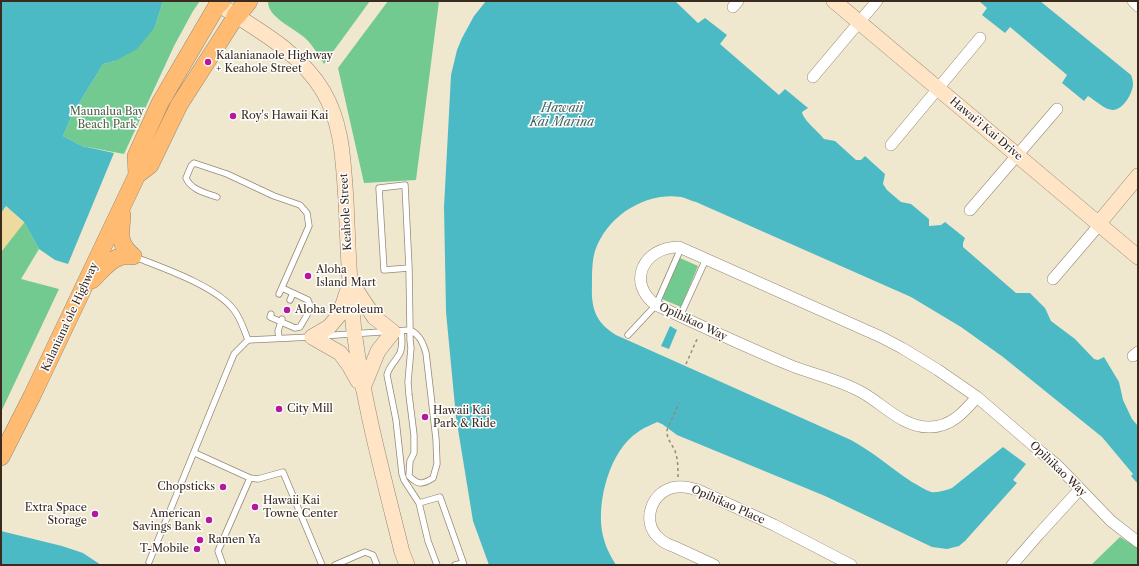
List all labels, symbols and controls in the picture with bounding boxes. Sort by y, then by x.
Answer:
place label: Kalanianaole Highway + Keahole Street [216,49,333,75]
marker: Kalanianaole Highway + Keahole Street [203,57,213,67]
street label: Hawai’i Kai Drive [947,95,1025,163]
water label: Hawaii Kai Marina [530,102,594,130]
park label: Maunalua Bay Beach Park [70,105,144,131]
place label: Roy's Hawaii Kai [241,109,328,123]
marker: Roy's Hawaii Kai [228,111,238,121]
street label: Keahole Street [337,173,355,251]
street label: Kalaniana’ole Highway [39,260,101,374]
place label: Aloha Island Mart [316,263,376,289]
marker: Aloha Island Mart [303,271,313,281]
street label: Opihikao Way [657,300,729,344]
place label: Aloha Petroleum [295,303,383,317]
marker: Aloha Petroleum [282,305,292,315]
place label: City Mill [287,402,333,416]
marker: City Mill [274,404,284,414]
place label: Hawaii Kai Park & Ride [433,404,496,430]
marker: Hawaii Kai Park & Ride [420,412,430,422]
street label: Opihikao Way [1027,439,1089,499]
place label: Chopsticks [157,480,215,494]
marker: Chopsticks [218,482,228,492]
street label: Opihikao Place [689,483,767,527]
place label: Hawaii Kai Towne Center [263,494,338,520]
place label: Extra Space Storage [25,501,87,527]
marker: Hawaii Kai Towne Center [250,502,260,512]
place label: American Savings Bank [133,507,201,533]
marker: Extra Space Storage [90,509,100,519]
marker: American Savings Bank [204,515,214,525]
place label: Ramen Ya [208,533,261,547]
marker: Ramen Ya [195,535,205,545]
place label: T-Mobile [140,542,189,556]
marker: T-Mobile [192,544,202,554]

